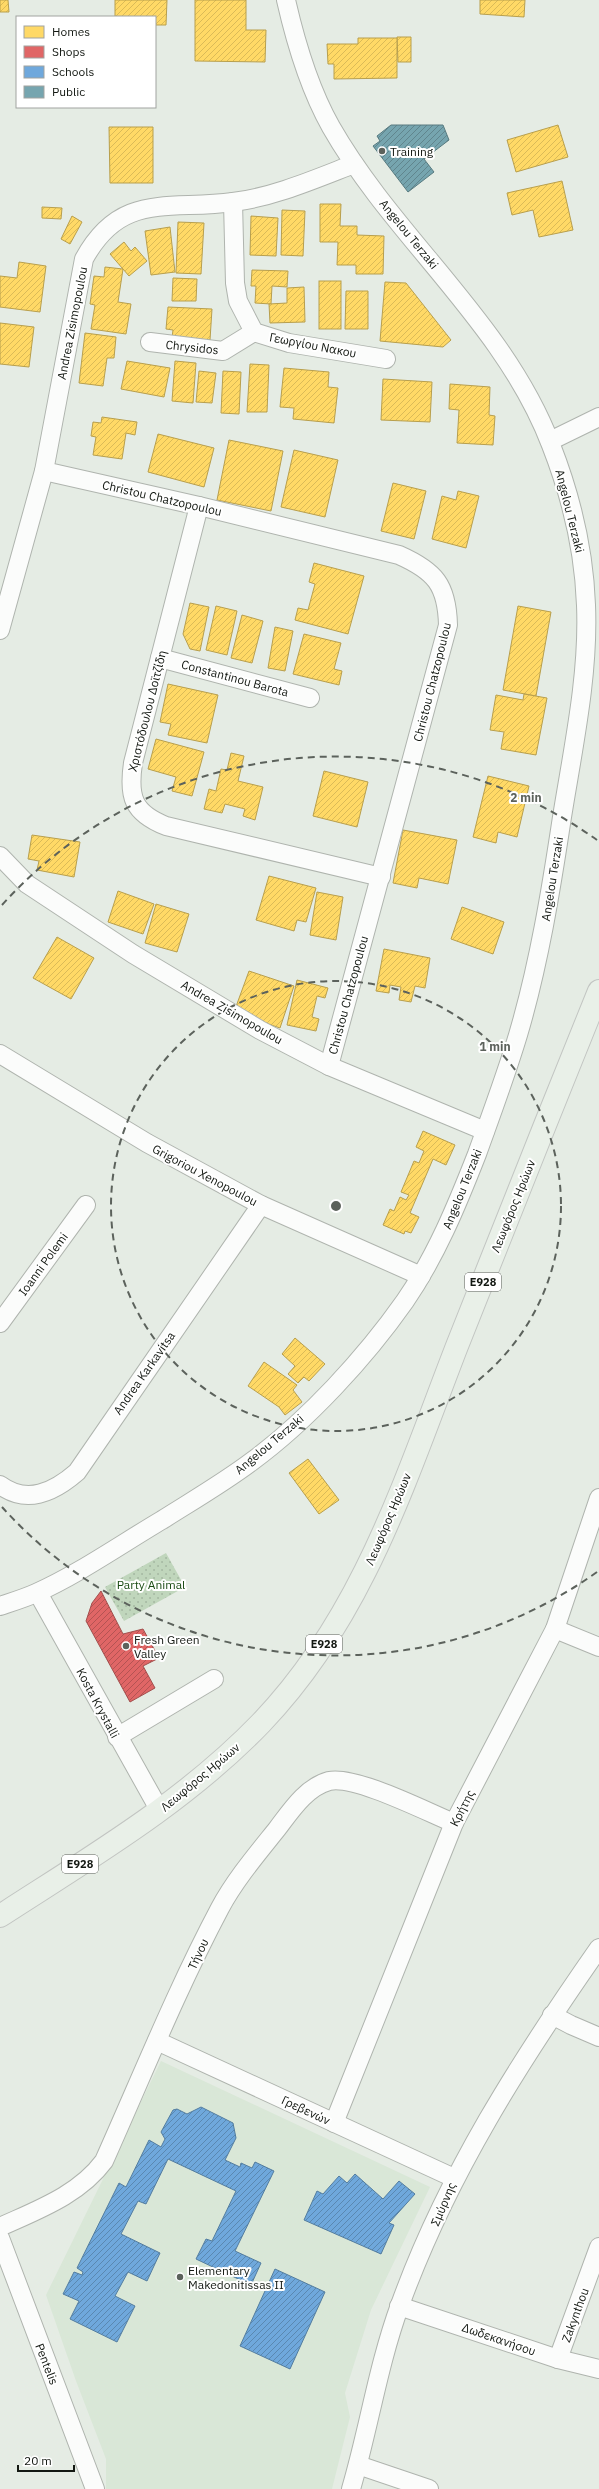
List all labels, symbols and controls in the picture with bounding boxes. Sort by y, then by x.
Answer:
legend [16,16,156,108]
text: Homes [52,24,90,39]
text: Shops [52,44,85,59]
text: Schools [52,64,95,79]
text: Public [52,84,85,99]
place label: Training [390,144,434,159]
marker: Training [377,146,387,156]
street label: Angelou Terzaki [376,196,442,272]
street label: Andrea Zisimopoulou [54,265,90,381]
street label: Γεωργίου Νακου [268,329,358,361]
street label: Chrysidos [165,337,219,357]
street label: Angelou Terzaki [552,468,588,554]
street label: Christou Chatzopoulou [101,477,223,519]
street label: Christou Chatzopoulou [410,621,454,743]
street label: Χριστόδουλου Δοϊτζίδη [125,649,169,773]
street label: Constantinou Barota [180,656,291,700]
text: 2 min [510,790,542,805]
street label: Angelou Terzaki [538,836,566,922]
street label: Christou Chatzopoulou [325,934,371,1056]
street label: Andrea Zisimopoulou [178,977,286,1047]
text: 1 min [479,1039,511,1054]
street label: Grigoriou Xenopoulou [150,1141,260,1209]
street label: Angelou Terzaki [439,1147,485,1231]
street label: Λεωφόρος Ηρώων [488,1157,538,1255]
centre of rings [329,1199,343,1213]
street label: Ioanni Polemi [15,1229,71,1299]
road number: E928 [465,1273,501,1291]
street label: Andrea Karkavitsa [110,1328,179,1417]
street label: Angelou Terzaki [231,1411,307,1477]
street label: Λεωφόρος Ηρώων [362,1471,414,1567]
park label: Party Animal [117,1577,185,1592]
place label: Fresh Green Valley [134,1632,200,1661]
road number: E928 [306,1635,342,1653]
marker: Fresh Green Valley [121,1641,131,1651]
street label: Kosta Krystalli [73,1665,123,1741]
street label: Λεωφόρος Ηρώων [157,1740,243,1814]
street label: Κρήτης [446,1787,478,1829]
road number: E928 [62,1855,98,1873]
street label: Τήνου [184,1936,212,1972]
street label: Γρεβενών [279,2092,333,2128]
street label: Σμύρνης [427,2180,459,2228]
place label: Elementary Makedonitissas II [188,2263,284,2292]
marker: Elementary Makedonitissas II [175,2272,185,2282]
street label: Zakynthou [558,2286,592,2344]
street label: Δωδεκανήσου [460,2319,538,2359]
street label: Pentelis [32,2341,62,2387]
scale bar [18,2447,74,2473]
text: 20 m [24,2453,52,2468]

